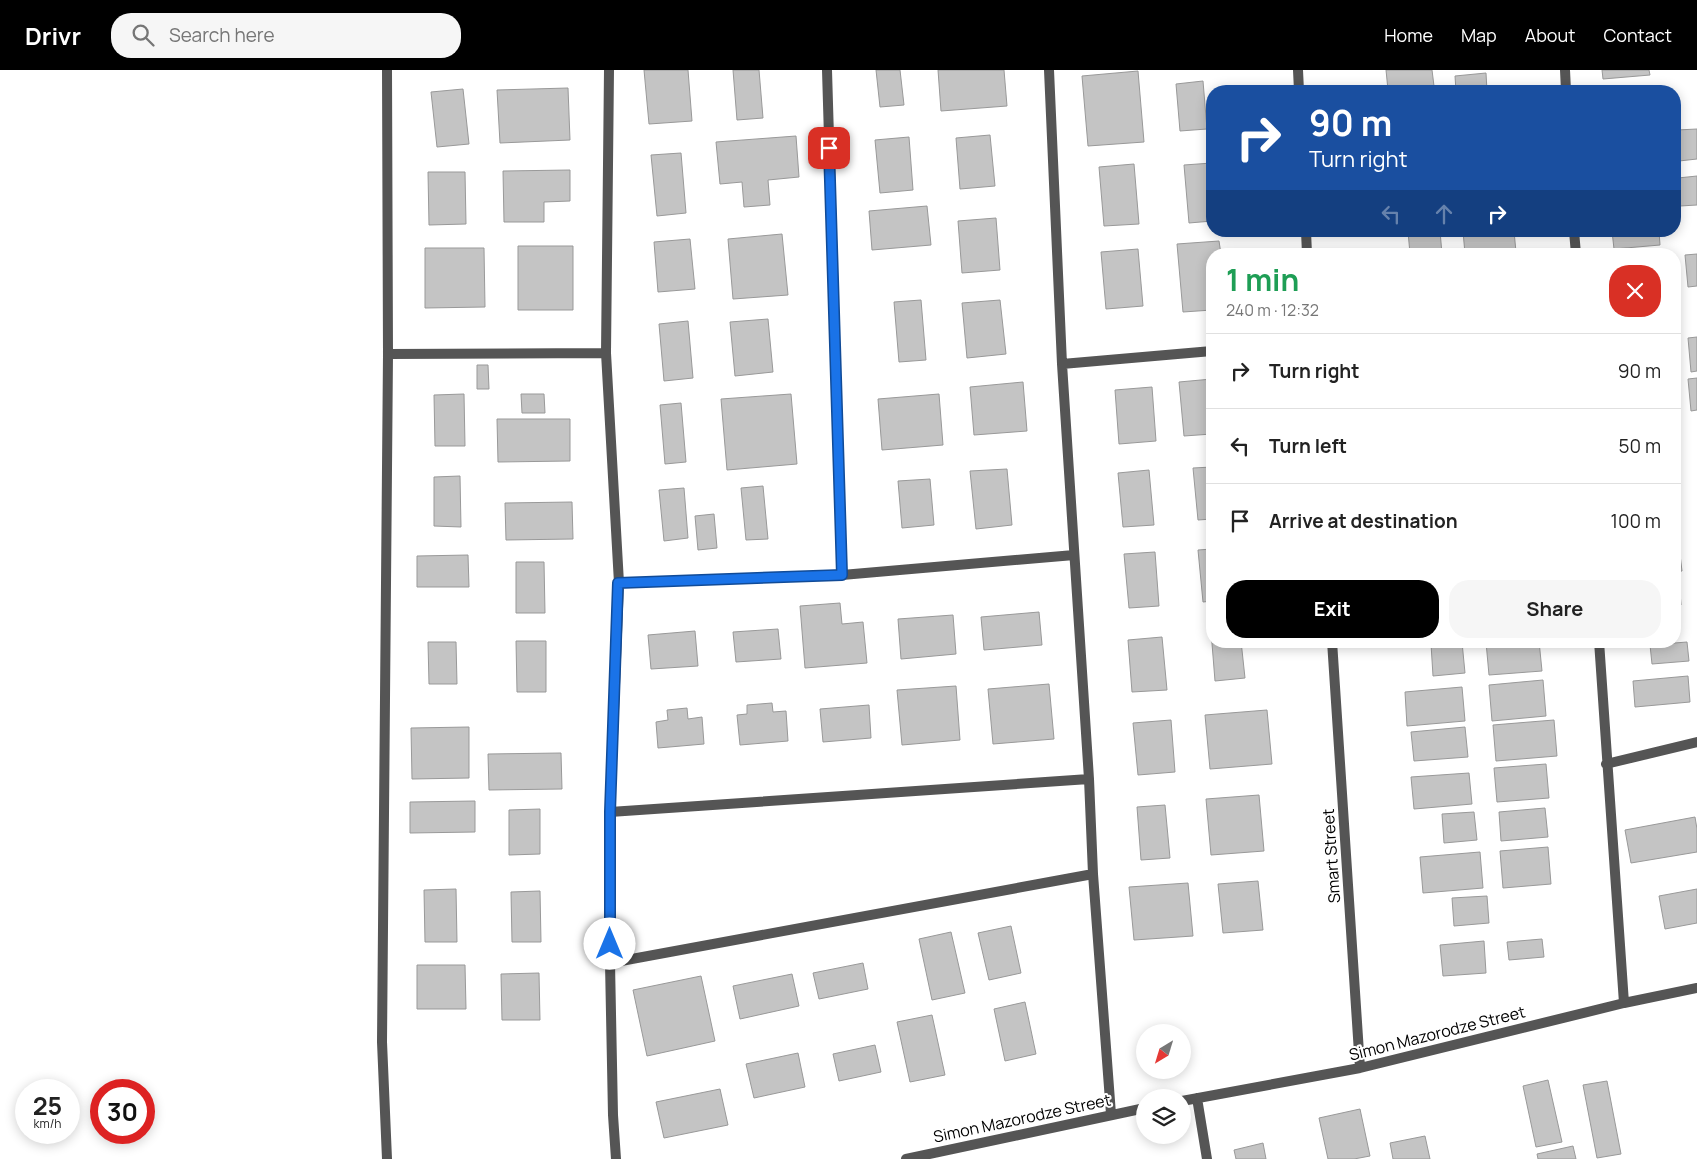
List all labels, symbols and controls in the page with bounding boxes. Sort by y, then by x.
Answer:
search box [111,13,461,58]
text: Drivr [25,19,81,52]
icon: search [129,21,157,49]
text: Search here [169,22,275,48]
text: Home [1384,23,1433,47]
text: Map [1461,23,1497,47]
text: About [1525,23,1575,47]
text: Contact [1603,23,1672,47]
text: 90 m [1309,99,1392,147]
icon: right [1226,105,1291,170]
pin [808,127,850,169]
icon: arrive [815,134,843,162]
text: Turn right [1309,144,1407,174]
icon: left [1377,200,1405,228]
icon: ahead [1430,200,1458,228]
icon: right [1483,200,1511,228]
text: 1 min [1226,259,1299,300]
button: close [1609,265,1661,317]
text: 240 m · 12:32 [1226,299,1319,321]
icon: right [1226,357,1254,385]
text: Turn right [1269,358,1359,384]
text: 90 m [1618,358,1661,384]
icon: left [1226,432,1254,460]
text: Turn left [1269,433,1347,459]
text: 50 m [1619,433,1661,459]
icon: arrive [1226,507,1254,535]
text: Arrive at destination [1269,508,1458,534]
text: 100 m [1610,508,1661,534]
button: Exit [1226,580,1439,638]
button: Share [1449,580,1661,638]
street label: Smart Street [1317,808,1345,904]
position arrow [583,917,635,969]
street label: Simon Mazorodze Street [1347,1000,1527,1066]
north arrow [1136,1024,1191,1079]
map controls [1136,1024,1191,1144]
speed limit sign: 30 [90,1079,155,1144]
text: 25 [33,1088,62,1123]
street label: Simon Mazorodze Street [931,1088,1113,1148]
button: layers [1136,1089,1191,1144]
text: km/h [34,1115,61,1132]

